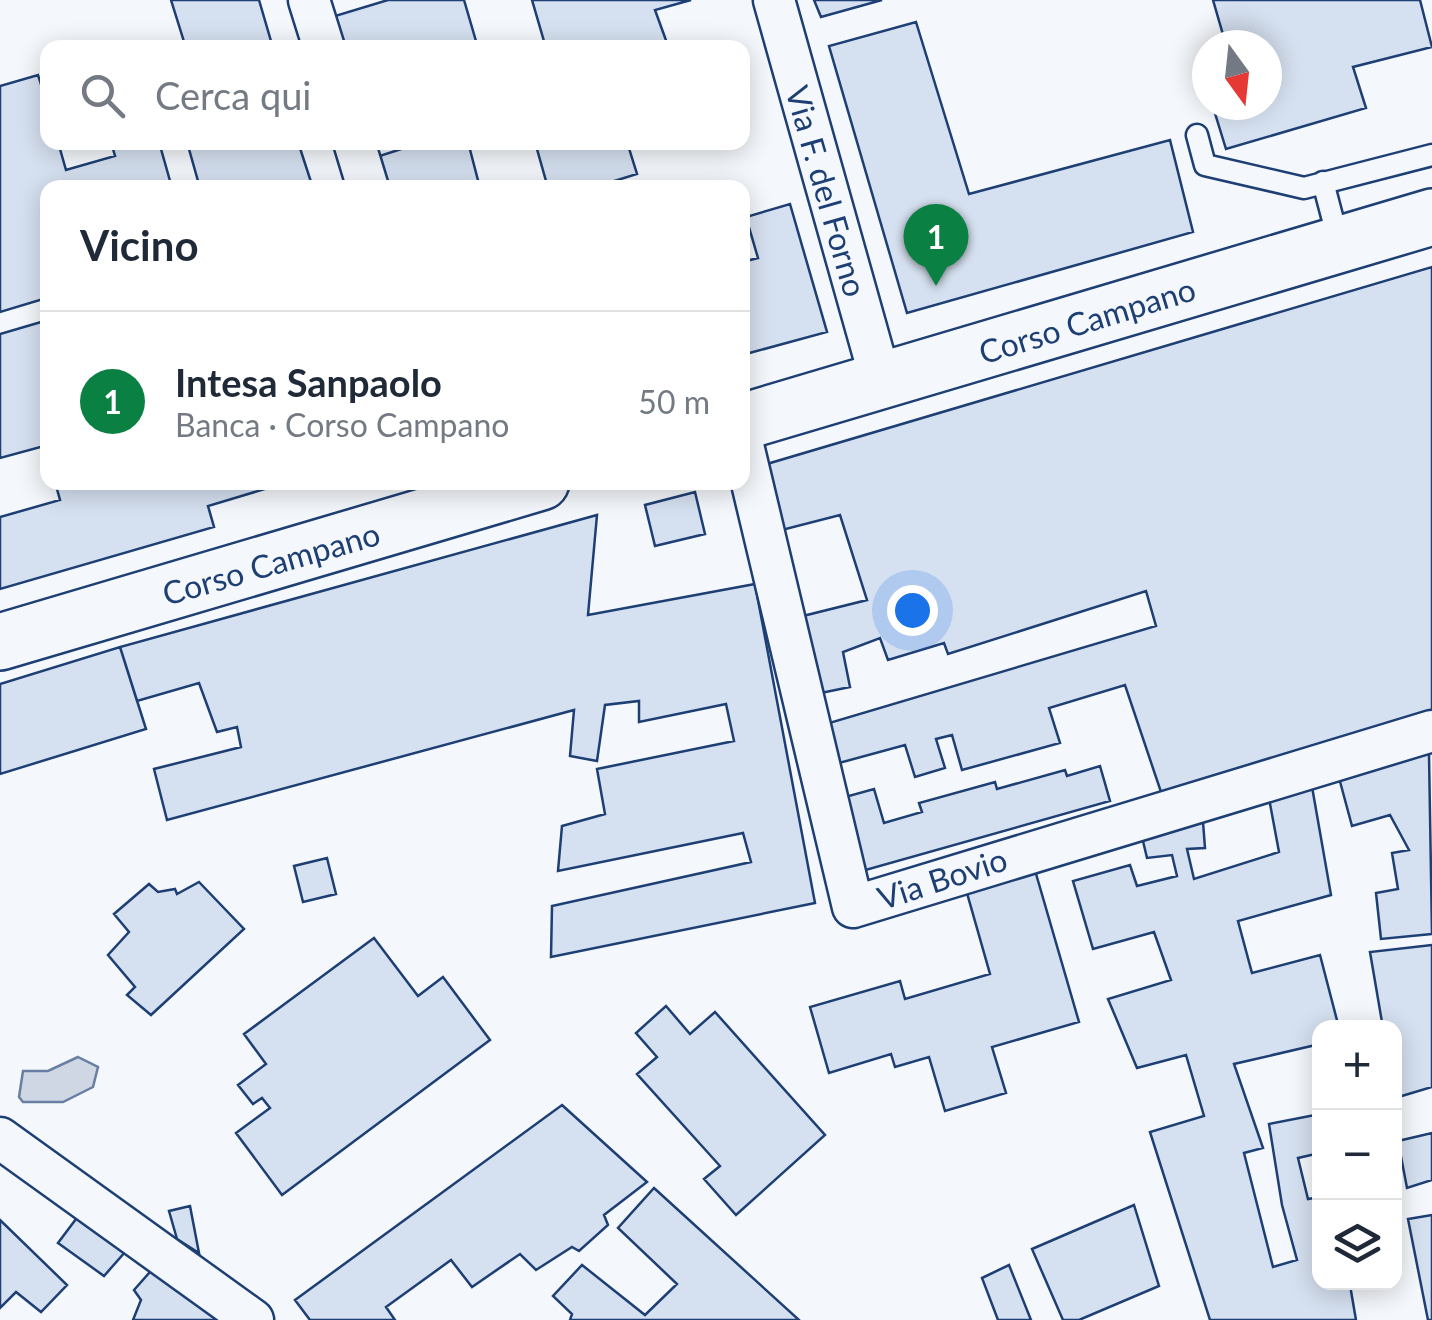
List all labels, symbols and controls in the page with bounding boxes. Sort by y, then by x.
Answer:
north arrow [1192,30,1282,120]
search box [40,40,750,150]
icon: search [75,68,130,123]
text: Cerca qui [155,72,311,118]
street label: Via F. del Forno [778,81,876,301]
pin: 1 [904,204,968,286]
text: Vicino [80,220,199,270]
street label: Corso Campano [974,269,1200,371]
text: Intesa Sanpaolo [175,359,442,405]
text: 1 [103,382,122,421]
text: 50 m [638,382,710,421]
text: Banca · Corso Campano [175,405,509,444]
street label: Corso Campano [158,513,384,613]
your location [887,585,938,636]
street label: Via Bovio [872,839,1012,917]
map controls [1312,1020,1402,1290]
button: + [1312,1020,1402,1110]
button: − [1312,1110,1402,1200]
button: layers [1312,1200,1402,1290]

